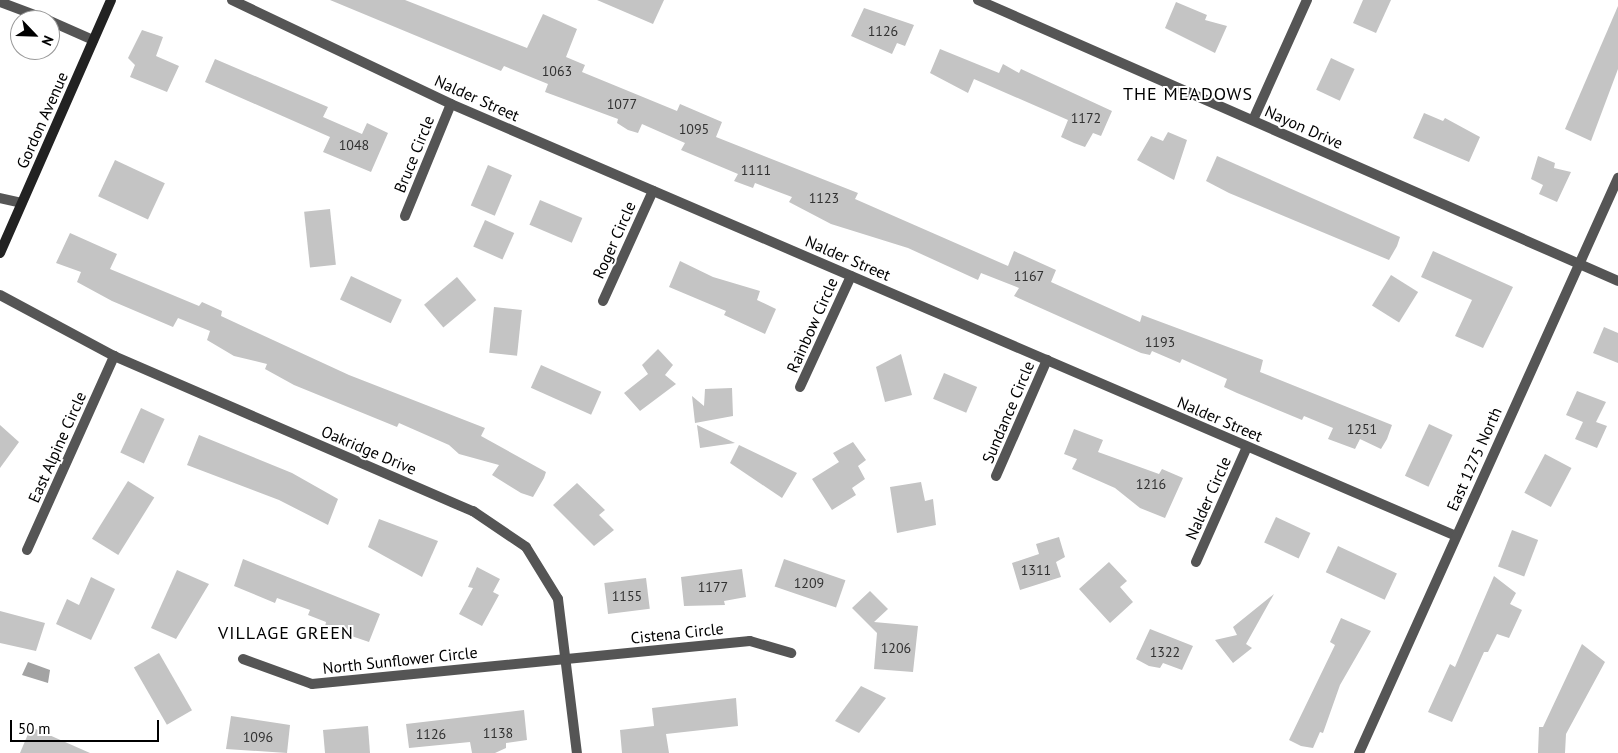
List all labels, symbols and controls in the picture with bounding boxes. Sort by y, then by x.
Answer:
north arrow [10,10,60,60]
house number: 1126 [868,23,898,39]
text: N [38,33,58,49]
house number: 1063 [542,63,572,79]
street label: Gordon Avenue [12,69,72,171]
street label: Nalder Street [432,71,522,125]
district label: THE MEADOWS [1122,83,1254,105]
house number: 1077 [607,96,637,112]
street label: Nayon Drive [1262,101,1346,153]
house number: 1172 [1071,110,1101,126]
street label: Bruce Circle [390,113,438,195]
house number: 1095 [679,121,709,137]
house number: 1048 [339,137,369,153]
house number: 1111 [741,162,771,178]
house number: 1123 [809,190,839,206]
street label: Roger Circle [588,198,640,282]
street label: Nalder Street [803,231,893,285]
house number: 1167 [1014,268,1044,284]
street label: Rainbow Circle [782,274,842,376]
house number: 1193 [1145,334,1175,350]
street label: Sundance Circle [978,358,1038,466]
street label: East Alpine Circle [24,388,90,506]
street label: Nalder Street [1175,392,1265,446]
street label: East 1275 North [1443,404,1505,514]
street label: Oakridge Drive [318,421,420,479]
house number: 1251 [1347,421,1377,437]
street label: Nalder Circle [1181,454,1235,542]
house number: 1216 [1136,476,1166,492]
house number: 1311 [1021,562,1051,578]
house number: 1209 [794,575,824,591]
house number: 1177 [698,579,728,595]
house number: 1155 [612,588,642,604]
street label: Cistena Circle [630,619,724,647]
district label: VILLAGE GREEN [216,622,356,644]
house number: 1206 [881,640,911,656]
street label: North Sunflower Circle [322,642,478,678]
house number: 1322 [1150,644,1180,660]
scale bar [12,710,161,742]
text: 50 m [18,719,51,738]
house number: 1138 [483,725,513,741]
house number: 1126 [416,726,446,742]
house number: 1096 [243,729,273,745]

